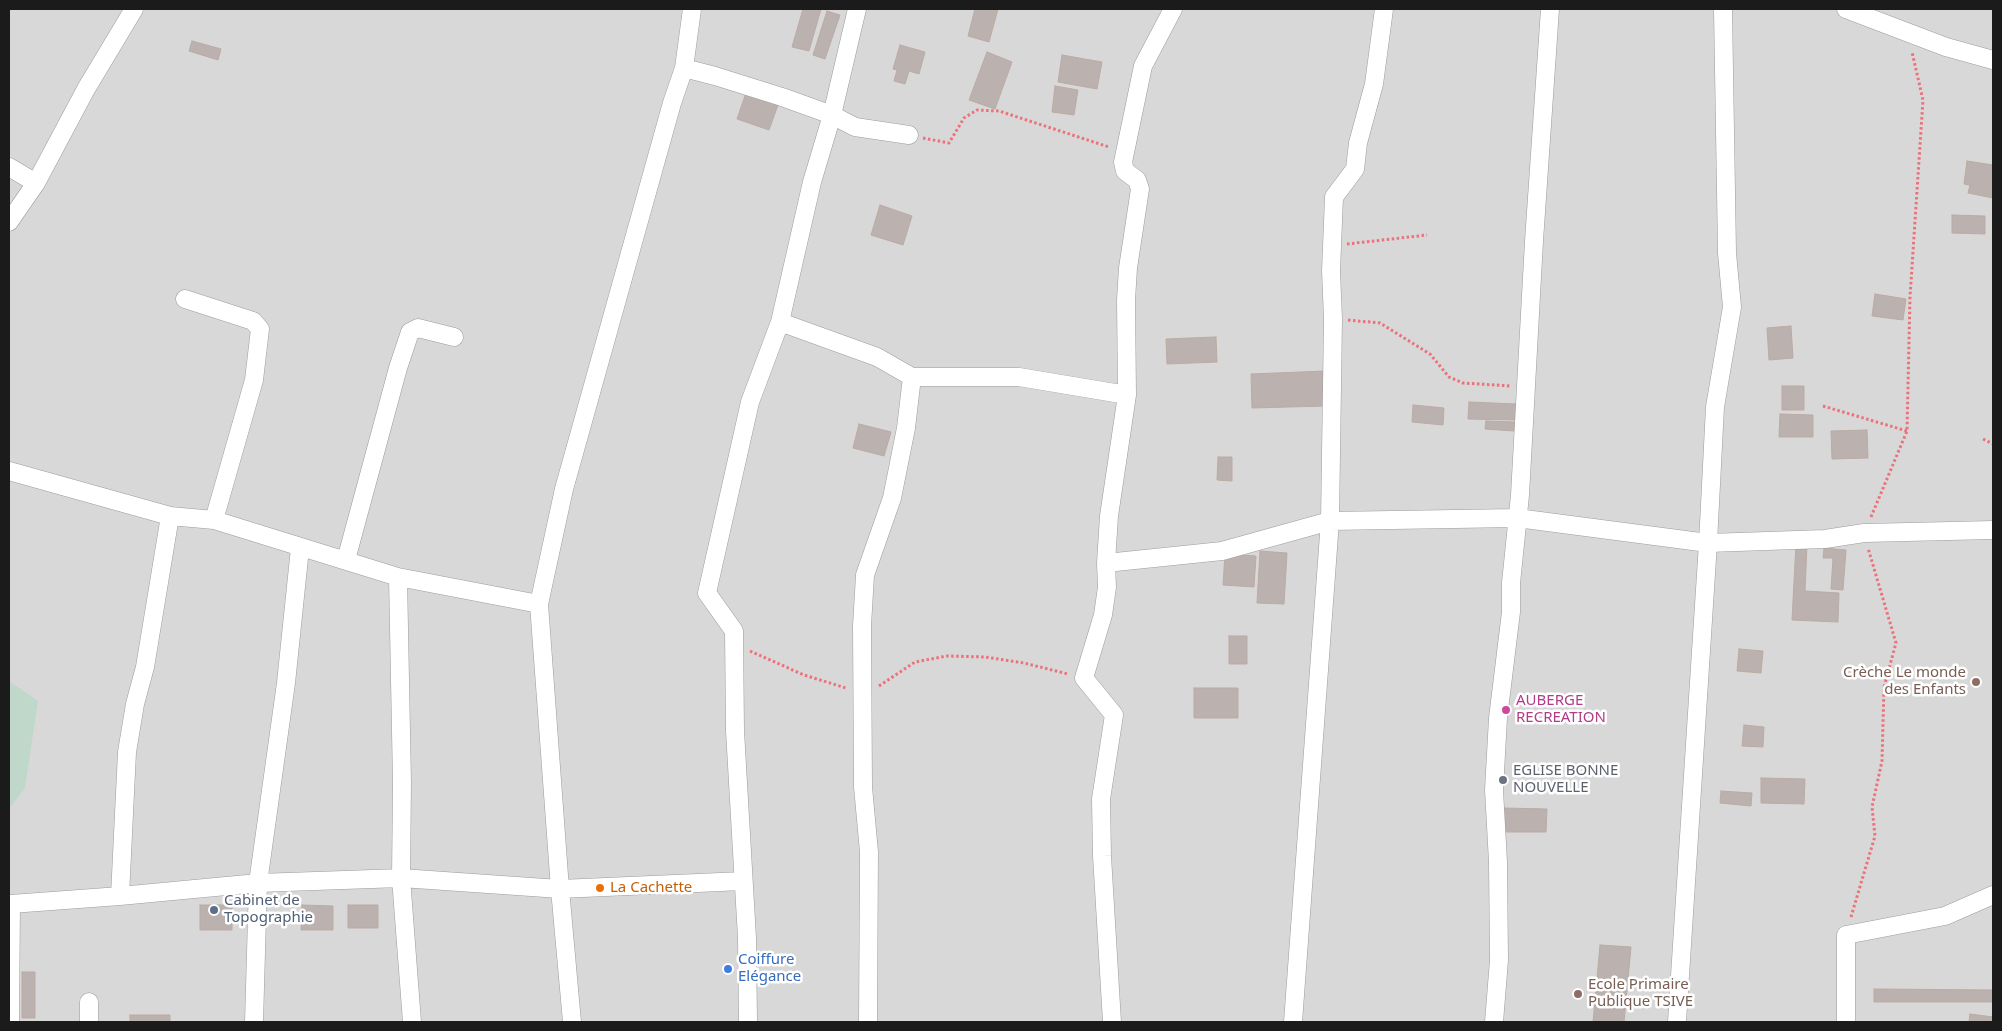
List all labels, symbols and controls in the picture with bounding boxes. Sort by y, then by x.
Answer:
place label: Crèche Le monde des Enfants [1843,664,1966,699]
marker: Crèche Le monde des Enfants [1970,676,1982,688]
place label: AUBERGE RECREATION [1516,692,1606,727]
marker: AUBERGE RECREATION [1500,704,1512,716]
place label: EGLISE BONNE NOUVELLE [1513,762,1618,797]
marker: EGLISE BONNE NOUVELLE [1497,774,1509,786]
place label: La Cachette [610,879,692,897]
marker: La Cachette [594,882,606,894]
place label: Cabinet de Topographie [224,892,313,927]
marker: Cabinet de Topographie [208,904,220,916]
place label: Coiffure Elégance [738,951,801,986]
marker: Coiffure Elégance [722,963,734,975]
place label: Ecole Primaire Publique TSIVE [1588,976,1693,1011]
marker: Ecole Primaire Publique TSIVE [1572,988,1584,1000]

